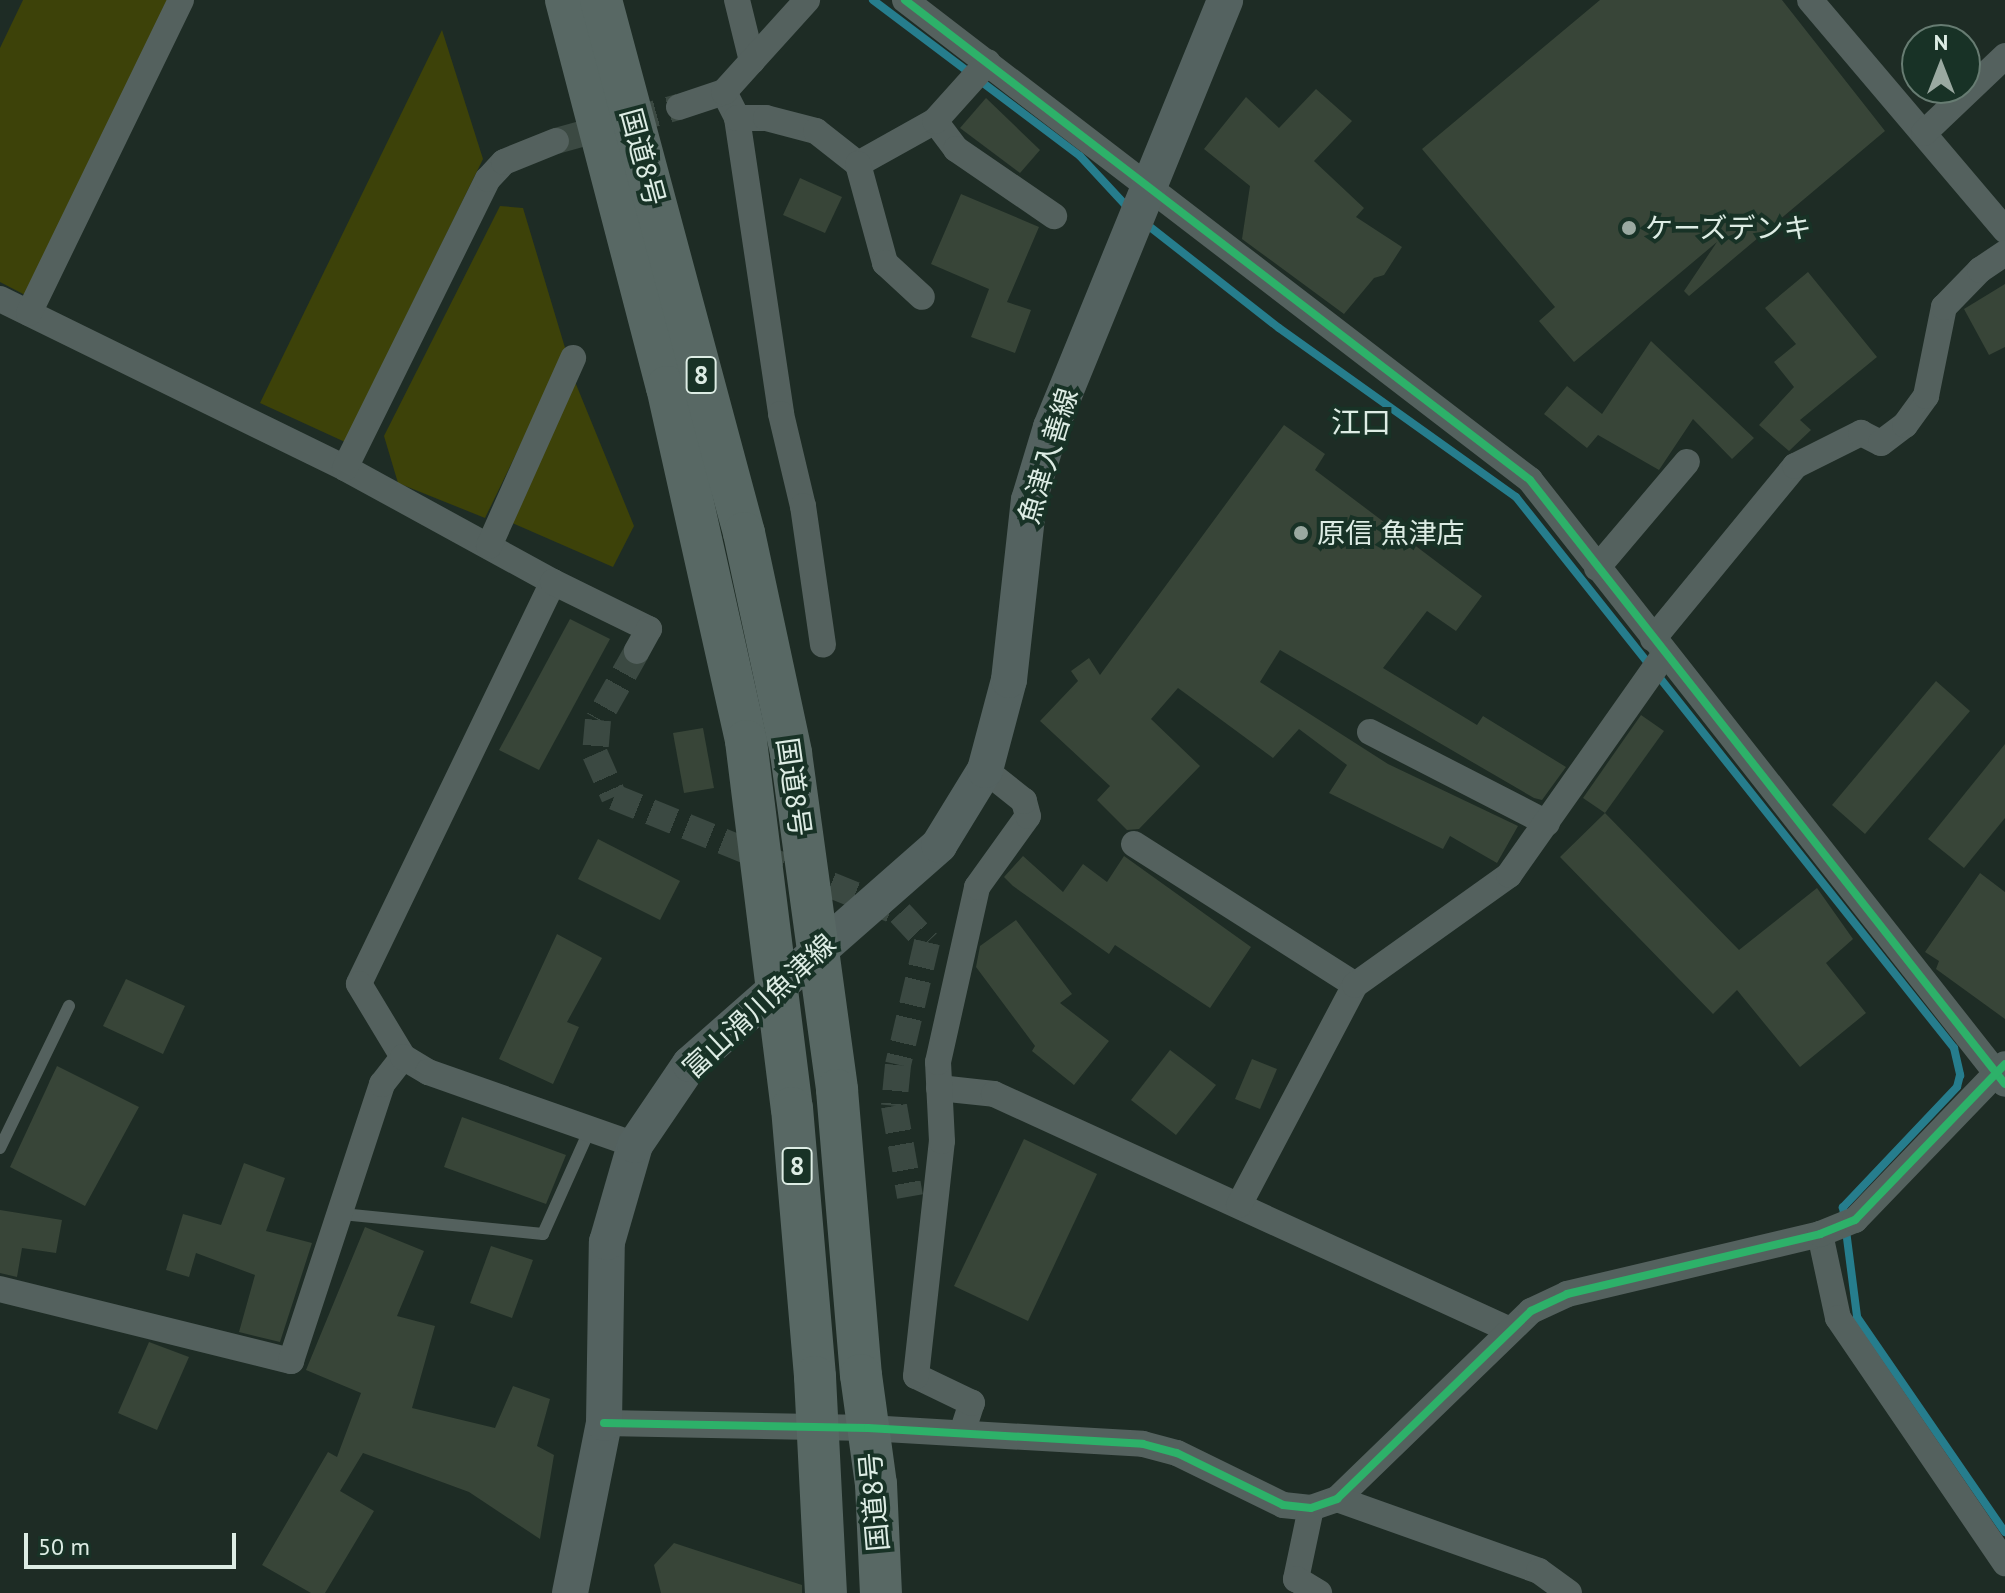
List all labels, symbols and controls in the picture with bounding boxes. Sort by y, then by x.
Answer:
north arrow [1901,24,1981,104]
text: N [1934,28,1948,56]
street label: 国道8号 [614,105,672,209]
place label: ケーズデンキ [1645,211,1813,245]
marker: ケーズデンキ [1620,219,1638,237]
road number: 8 [685,353,717,397]
street label: 魚津入善線 [1011,384,1085,528]
district label: 江口 [1331,404,1391,440]
place label: 原信 魚津店 [1317,516,1464,550]
marker: 原信 魚津店 [1292,524,1310,542]
street label: 国道8号 [770,736,818,838]
street label: 富山滑川魚津線 [676,927,842,1085]
road number: 8 [781,1144,813,1188]
street label: 国道8号 [853,1451,895,1553]
scale bar [28,1517,240,1567]
text: 50 m [38,1531,90,1562]

